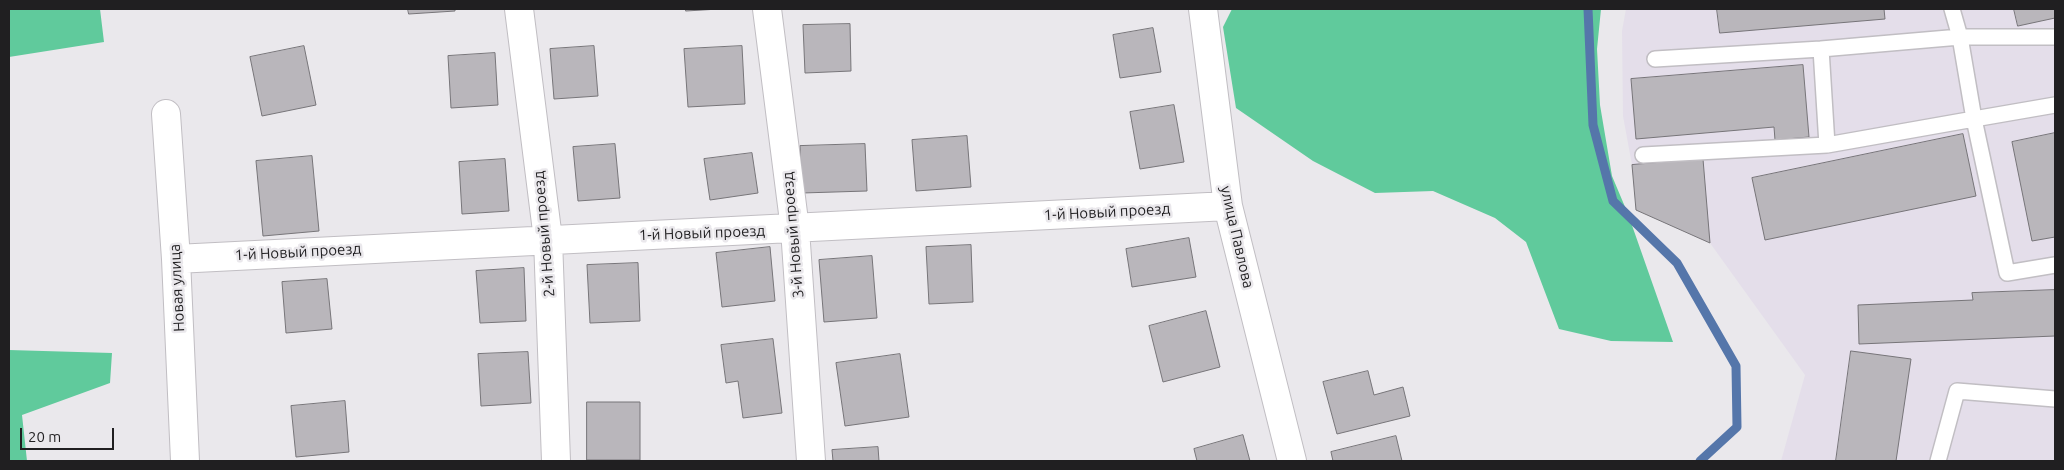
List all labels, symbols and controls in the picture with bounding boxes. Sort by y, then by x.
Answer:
street label: 2-й Новый проезд [530,170,558,298]
street label: 3-й Новый проезд [779,171,807,299]
street label: улица Павлова [1216,184,1258,290]
street label: 1-й Новый проезд [1043,200,1171,224]
street label: 1-й Новый проезд [638,222,766,244]
street label: 1-й Новый проезд [234,240,362,264]
street label: Новая улица [166,244,188,332]
scale bar [22,418,116,450]
text: 20 m [28,428,61,445]

